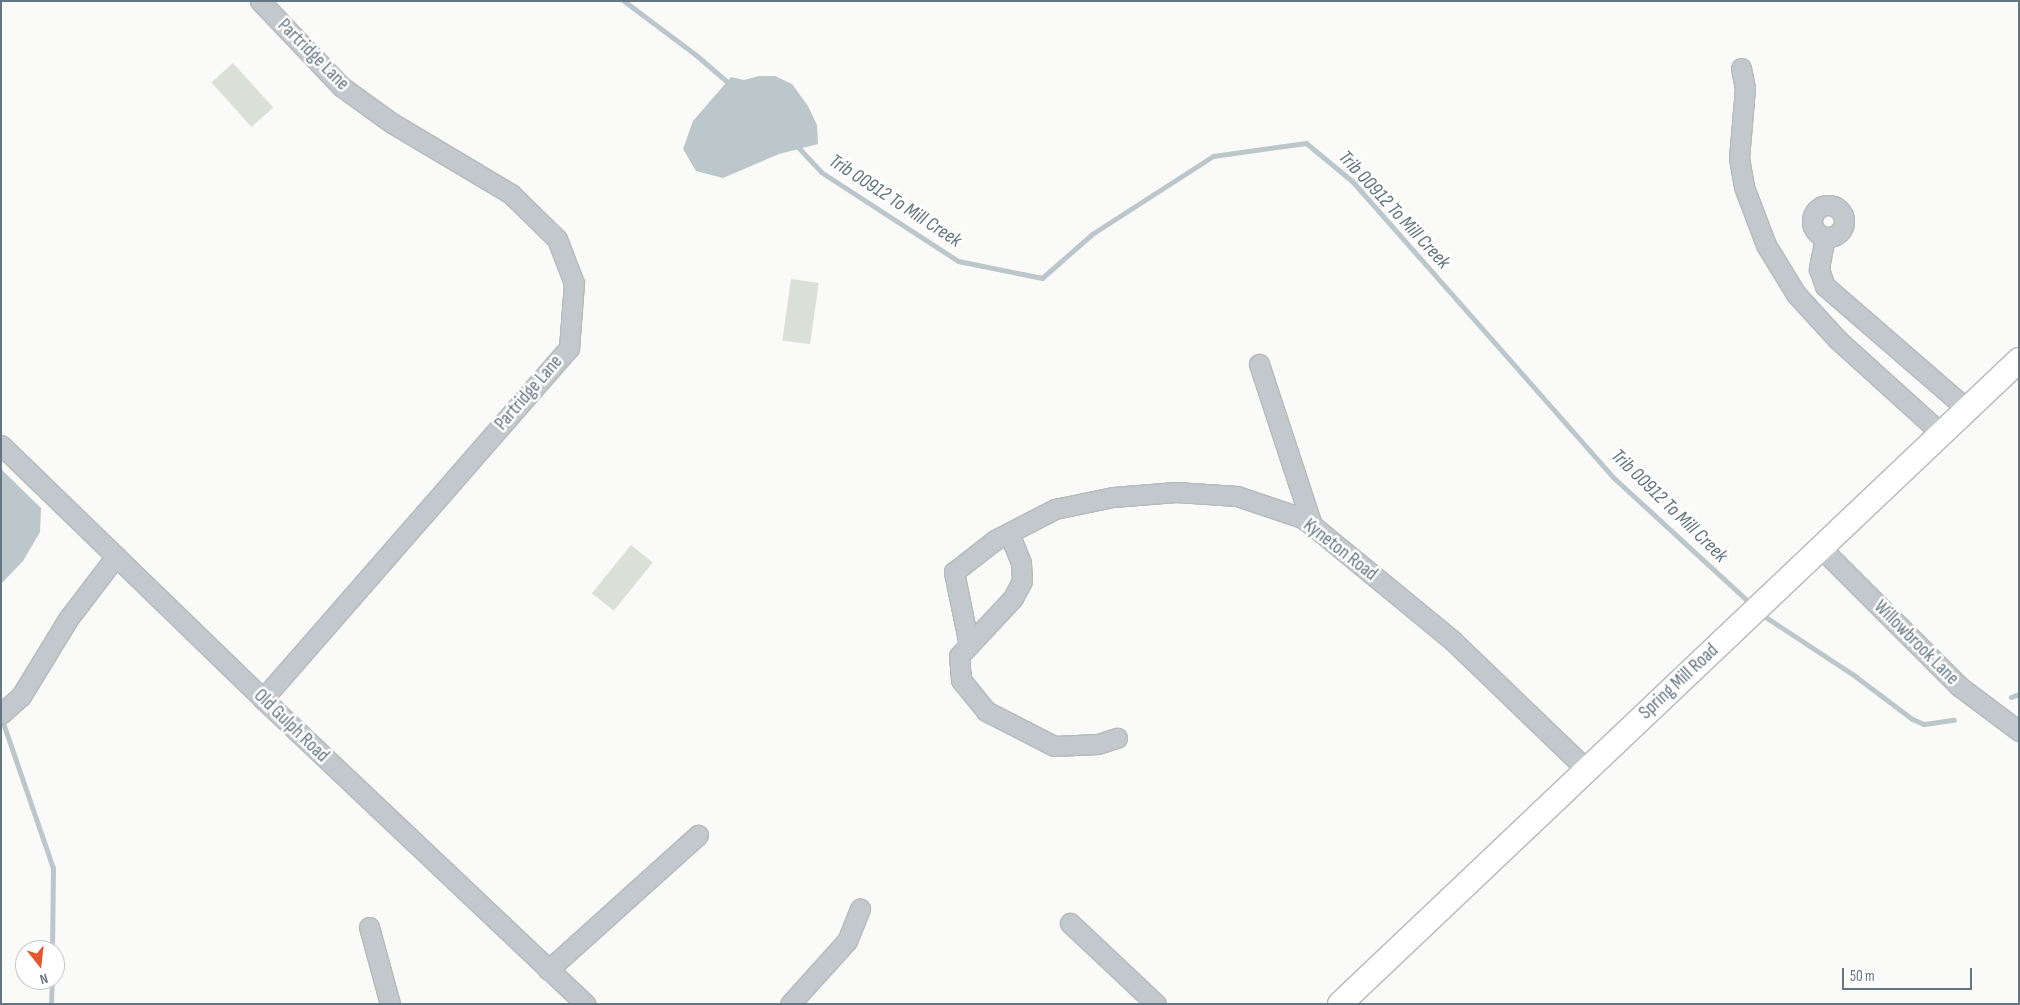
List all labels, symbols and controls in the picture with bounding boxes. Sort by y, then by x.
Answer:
street label: Partridge Lane [273,15,353,95]
water label: Trib 00912 To Mill Creek [1333,146,1455,274]
water label: Trib 00912 To Mill Creek [824,149,966,253]
street label: Partridge Lane [490,351,568,435]
water label: Trib 00912 To Mill Creek [1606,444,1732,568]
street label: Kyneton Road [1299,514,1381,586]
street label: Willowbrook Lane [1869,596,1963,690]
street label: Spring Mill Road [1635,639,1723,725]
street label: Old Gulph Road [249,685,333,767]
north arrow [15,940,65,990]
scale bar [1845,958,1975,990]
text: 50 m [1850,967,1875,986]
text: N [38,970,50,988]

